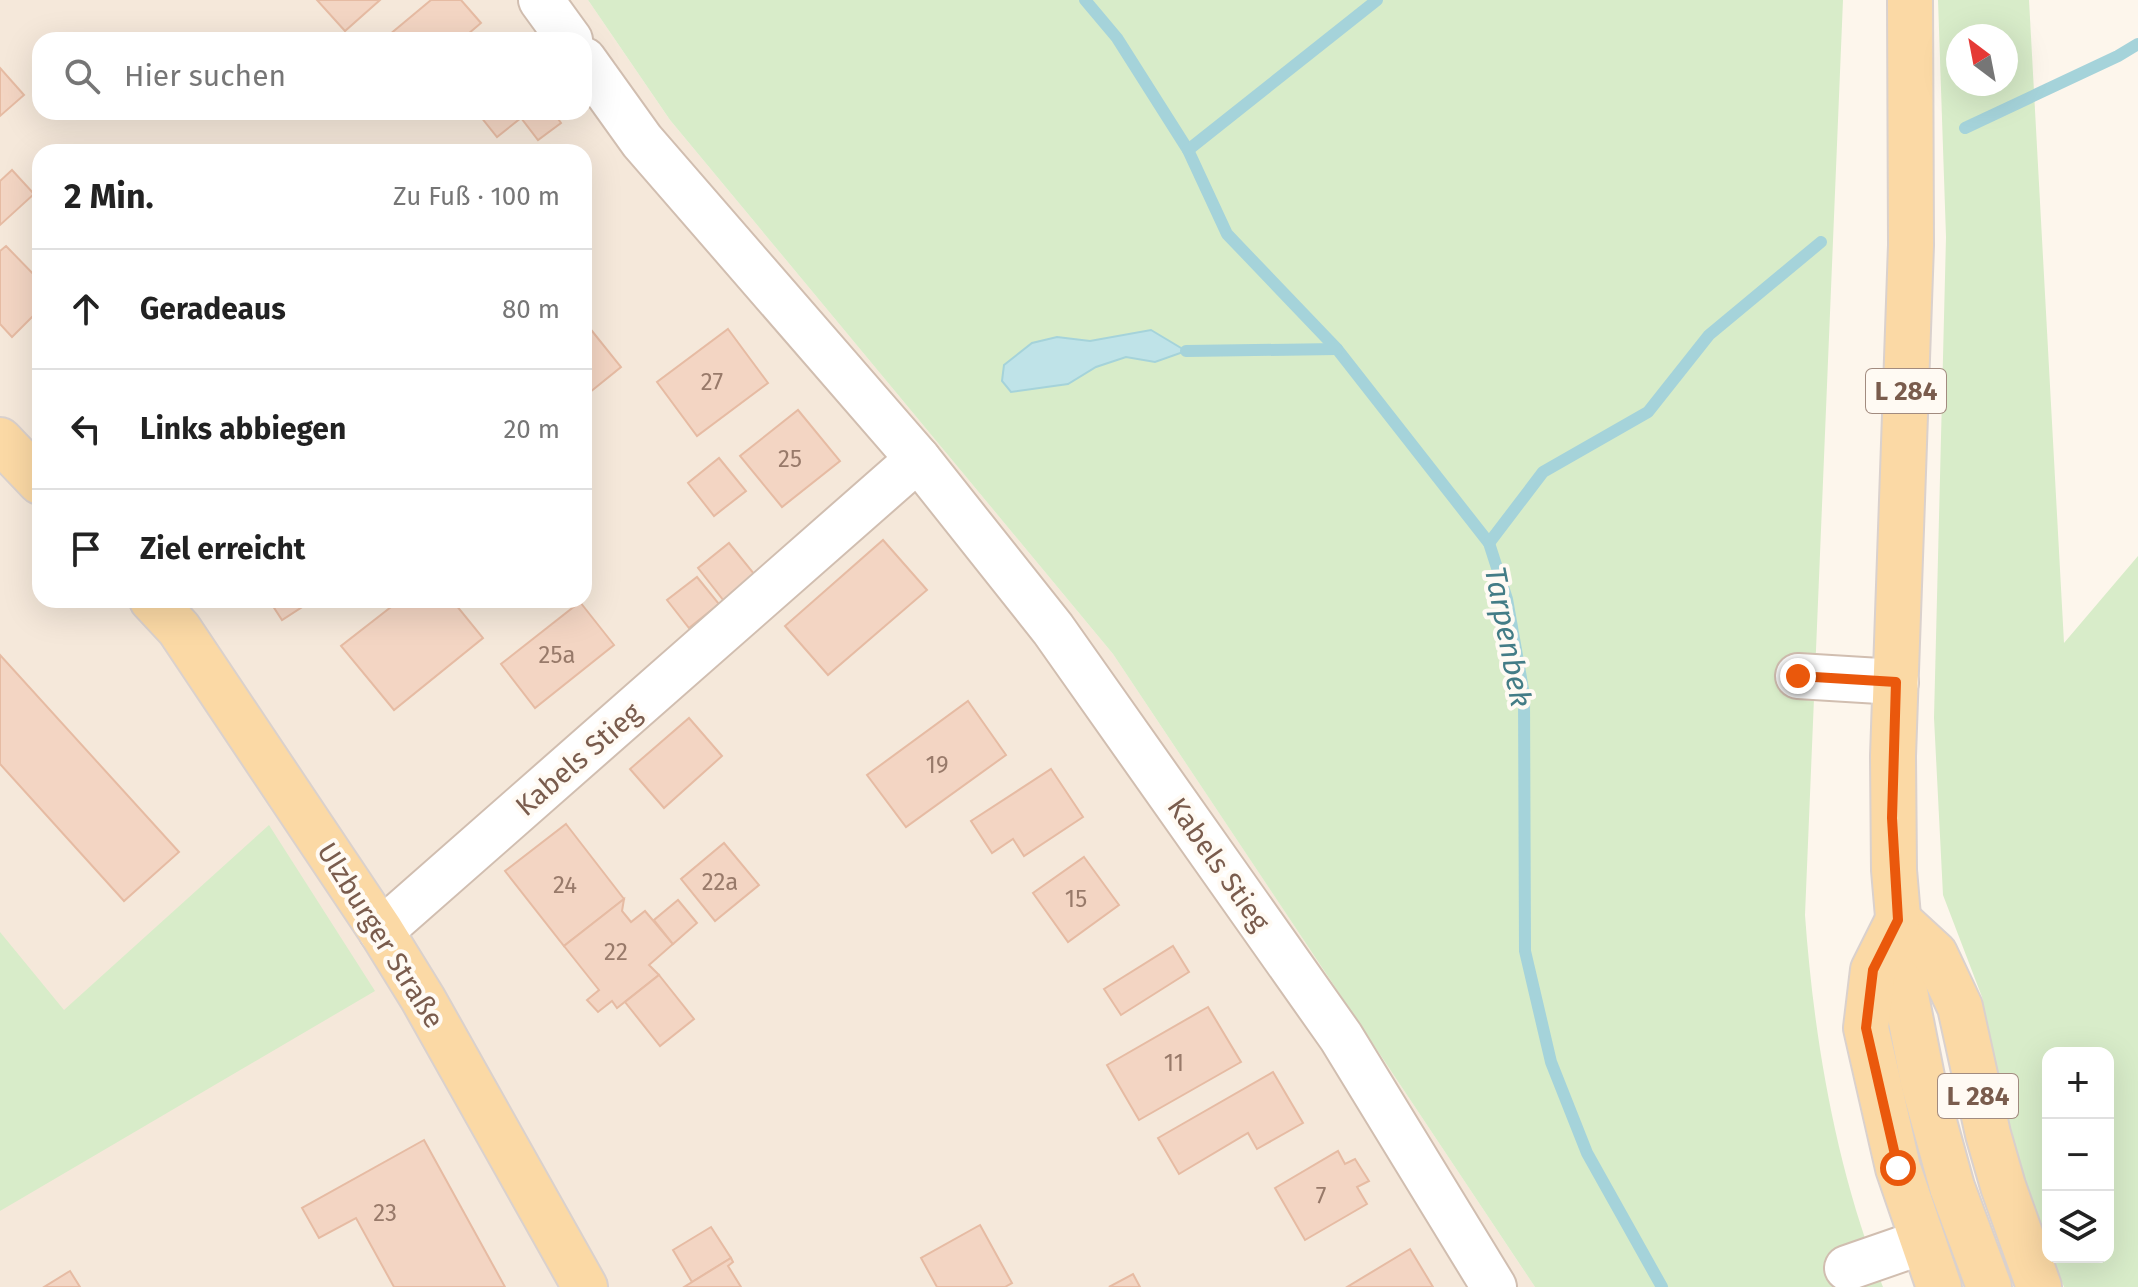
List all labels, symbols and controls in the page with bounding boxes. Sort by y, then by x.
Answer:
north arrow [1946,24,2018,96]
search box [32,32,592,120]
icon: search [60,54,104,98]
text: Hier suchen [124,58,286,94]
text: 2 Min. [64,176,154,217]
text: Zu Fuß · 100 m [393,181,560,212]
icon: ahead [64,287,108,331]
text: Geradeaus [140,291,286,327]
text: 80 m [502,294,560,325]
house number: 27 [701,368,723,396]
road number: L 284 [1866,369,1946,413]
icon: left [64,407,108,451]
text: Links abbiegen [140,411,346,447]
text: 20 m [503,414,560,445]
house number: 25 [778,445,802,473]
icon: arrive [64,527,108,571]
text: Ziel erreicht [140,531,305,567]
water label: Tarpenbek [1477,564,1539,710]
house number: 25a [539,641,575,669]
route end [1780,658,1816,694]
street label: Kabels Stieg [509,696,648,823]
house number: 19 [926,751,949,779]
street label: Kabels Stieg [1161,791,1277,938]
street label: Ulzburger Straße [310,836,451,1034]
house number: 22a [702,868,738,896]
house number: 24 [553,871,577,899]
house number: 15 [1065,885,1087,913]
house number: 22 [604,938,628,966]
map controls [2042,1047,2114,1263]
button: + [2042,1047,2114,1119]
house number: 11 [1164,1049,1184,1077]
road number: L 284 [1938,1074,2018,1118]
button: − [2042,1119,2114,1191]
route start [1880,1150,1916,1186]
house number: 7 [1316,1182,1326,1210]
button: layers [2042,1191,2114,1263]
house number: 23 [373,1199,397,1227]

